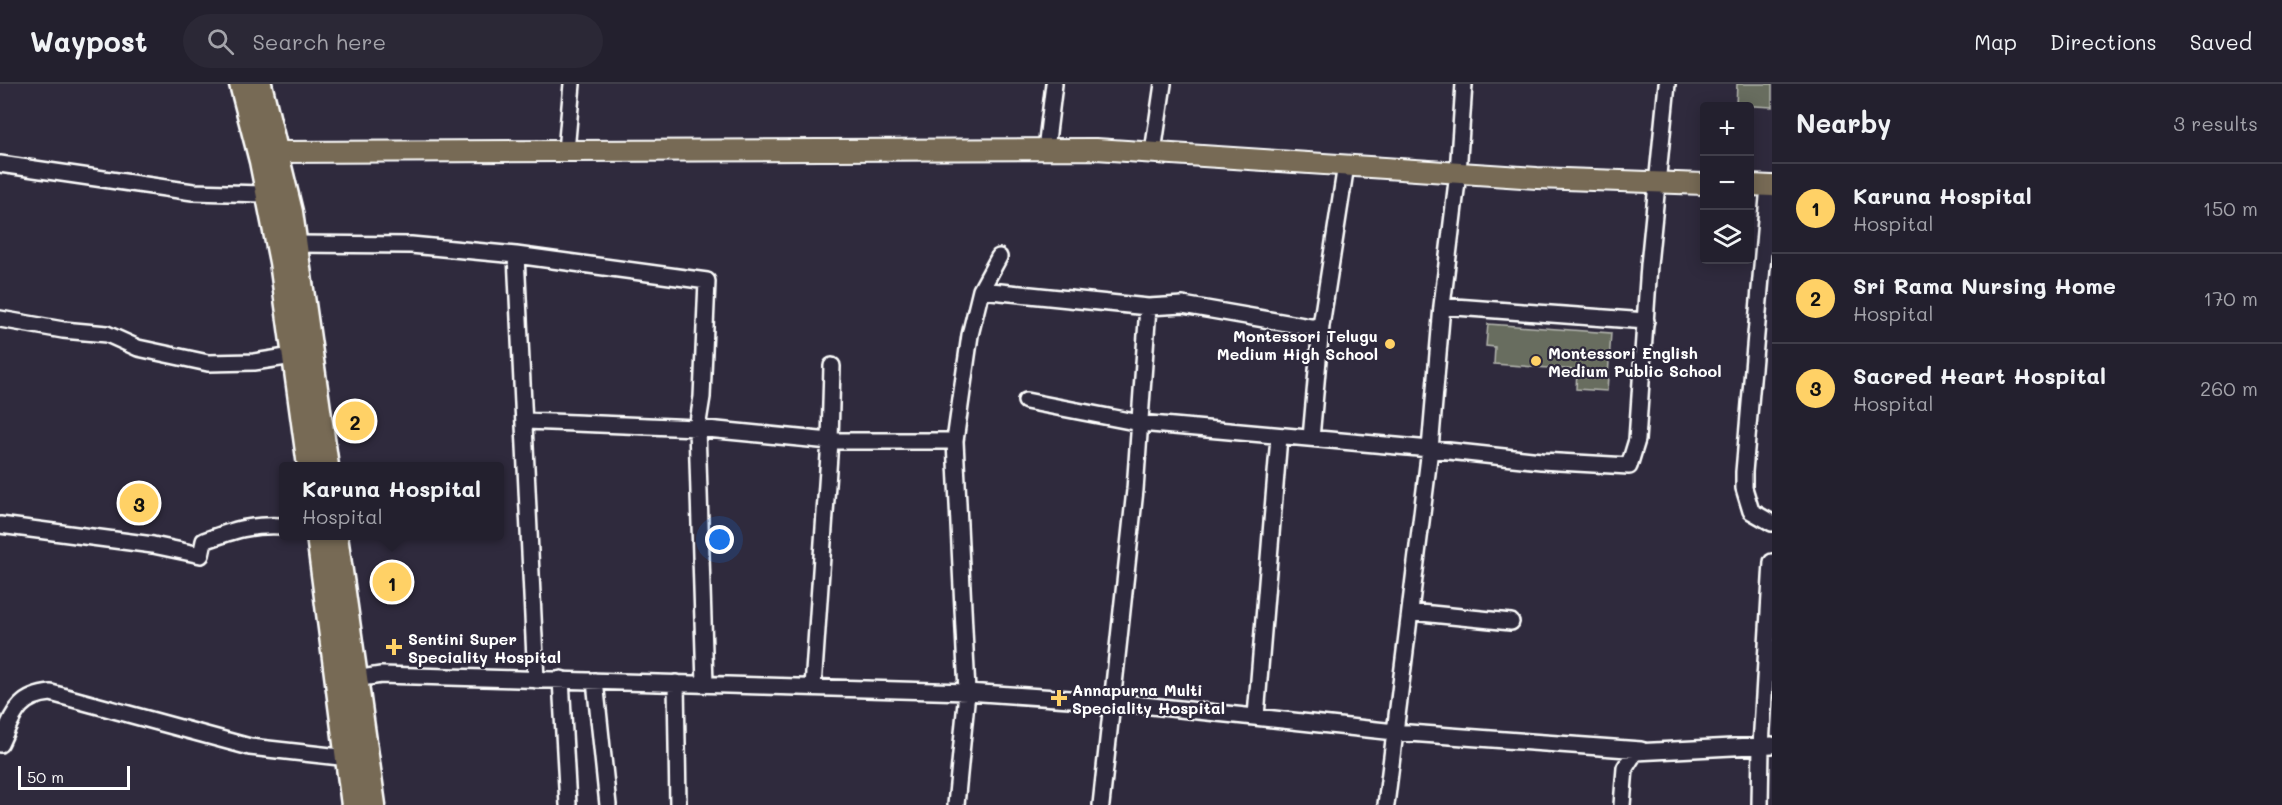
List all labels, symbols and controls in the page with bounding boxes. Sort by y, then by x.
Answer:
search box [183,14,603,68]
text: Waypost [30,23,147,59]
icon: search [204,25,237,58]
text: Search here [252,27,386,56]
text: Map [1974,28,2017,55]
text: Directions [2050,28,2157,55]
text: Saved [2190,28,2252,55]
map controls [1700,102,1754,264]
button: + [1700,102,1754,156]
text: Nearby [1796,106,1891,140]
text: 3 results [2173,110,2258,136]
button: − [1700,156,1754,210]
text: Karuna Hospital [1853,181,2032,210]
text: 1 [1811,195,1820,221]
text: 150 m [2203,195,2258,221]
button: layers [1700,210,1754,264]
text: Hospital [1853,210,1934,236]
text: Sri Rama Nursing Home [1853,271,2116,300]
text: 2 [1810,285,1821,311]
text: 170 m [2203,285,2258,311]
text: Hospital [1853,300,1934,326]
place label: Montessori Telugu Medium High School [1217,325,1378,364]
marker: Montessori Telugu Medium High School [1383,337,1397,351]
place label: Montessori English Medium Public School [1548,342,1722,381]
marker: Montessori English Medium Public School [1529,354,1543,368]
text: Sacred Heart Hospital [1853,361,2106,390]
text: 3 [1810,375,1822,401]
text: 260 m [2200,375,2258,401]
text: Hospital [1853,390,1934,416]
pin: 2 [336,398,374,444]
popup [279,462,504,540]
text: Karuna Hospital [302,474,481,503]
pin: 3 [120,480,158,526]
text: Hospital [302,503,383,529]
your location [705,525,734,554]
pin: 1 [372,560,412,604]
place label: Sentini Super Speciality Hospital [408,628,561,667]
marker: Sentini Super Speciality Hospital [385,638,403,656]
place label: Annapurna Multi Speciality Hospital [1072,679,1225,718]
marker: Annapurna Multi Speciality Hospital [1050,689,1068,707]
scale bar [18,763,130,790]
text: 50 m [27,766,64,787]

